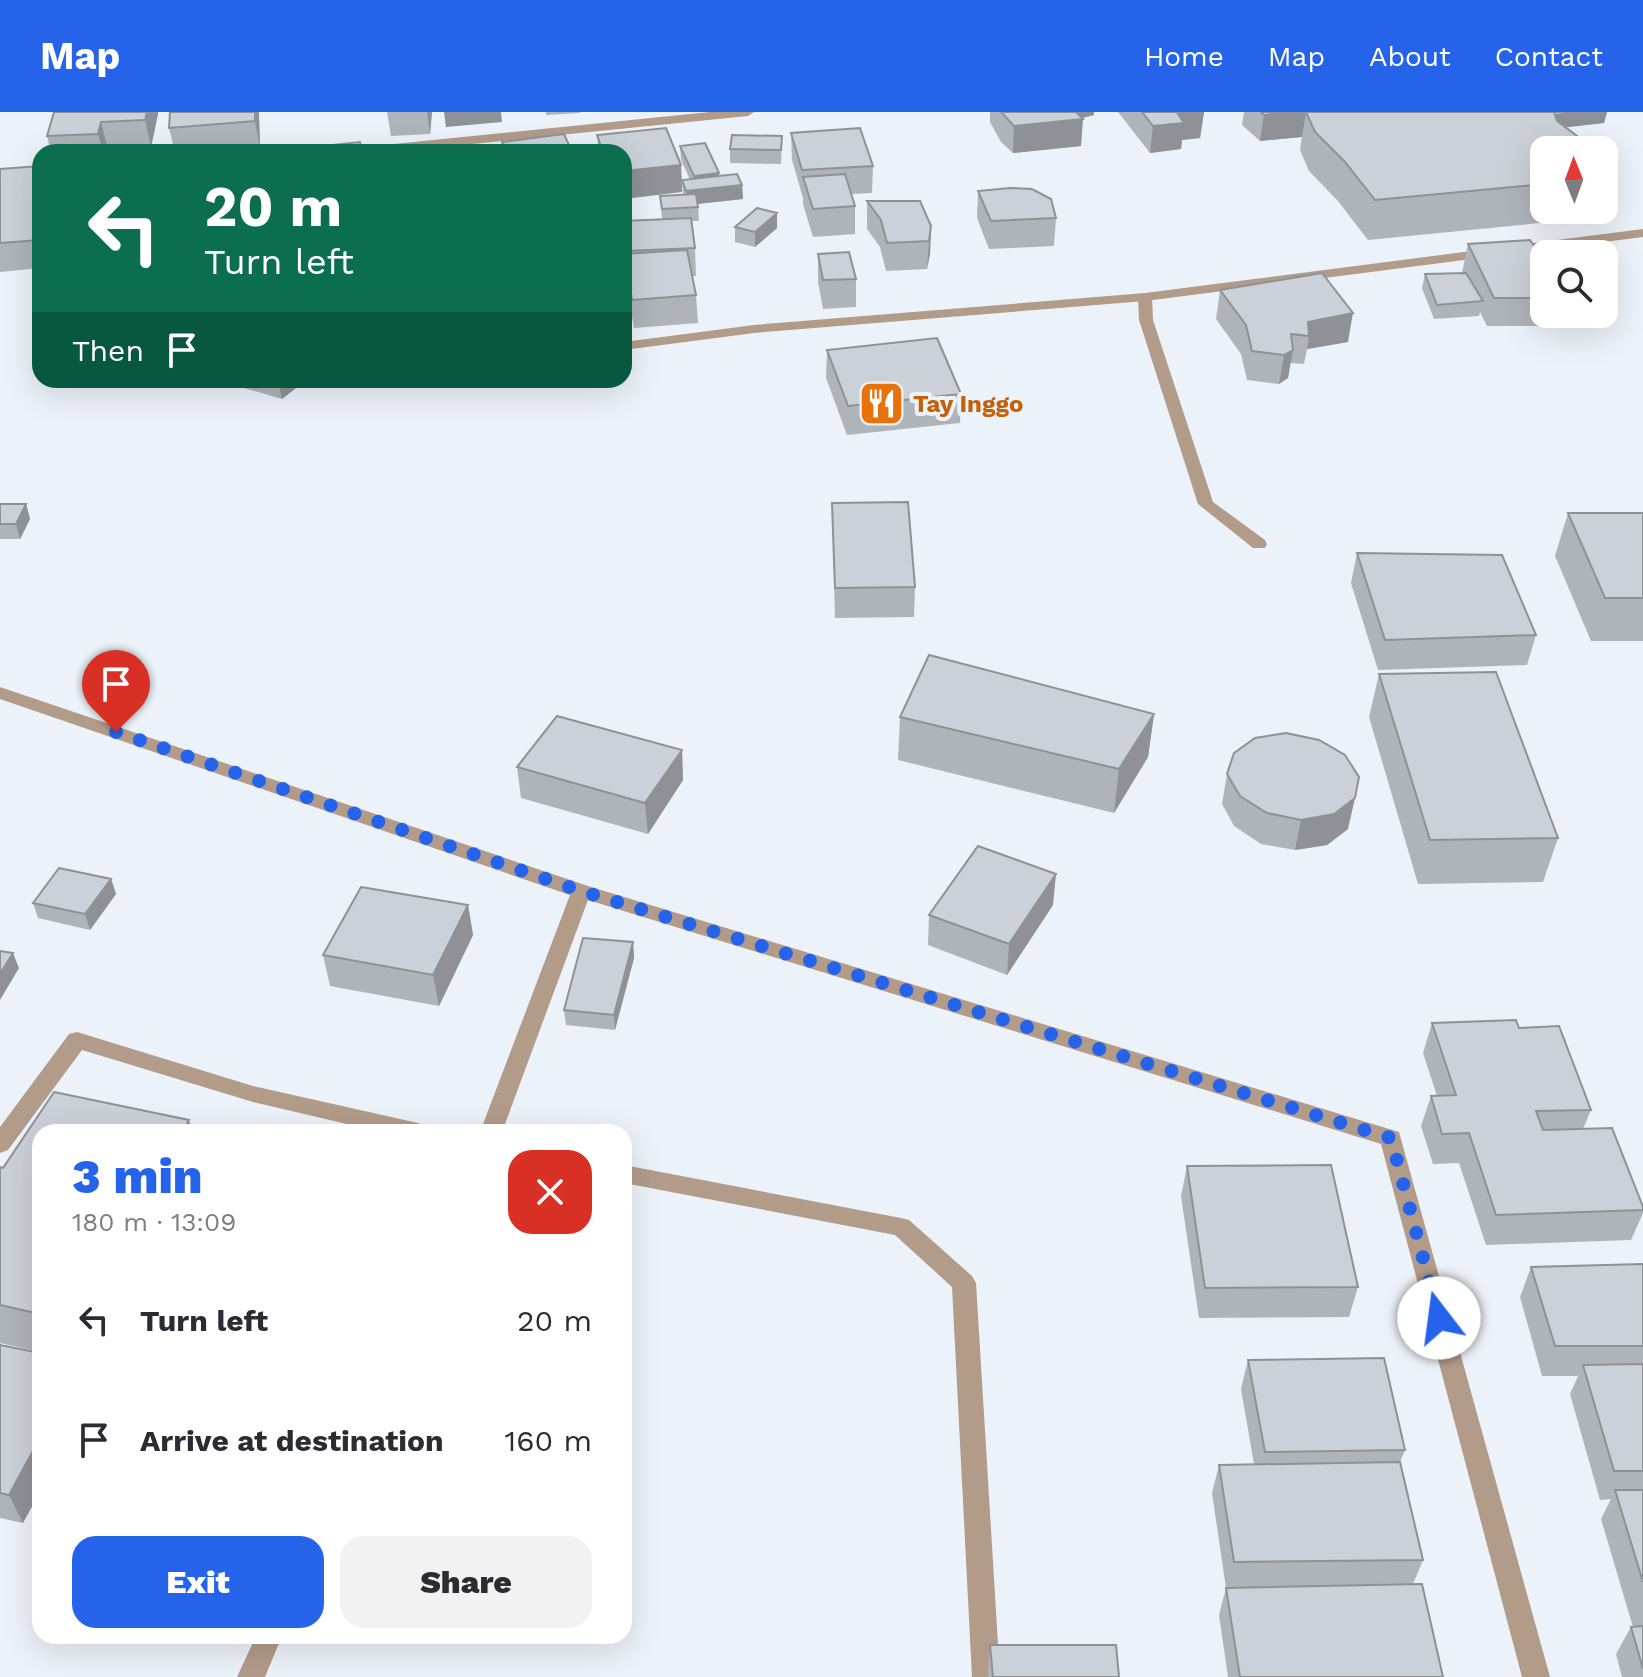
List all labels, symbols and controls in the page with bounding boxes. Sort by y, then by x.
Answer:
text: Map [40,34,120,78]
text: Home [1144,40,1224,73]
text: Map [1268,40,1325,73]
text: About [1369,40,1451,73]
text: Contact [1495,40,1603,73]
north arrow [1530,136,1618,224]
map controls [1530,136,1618,328]
text: 20 m [204,174,342,240]
icon: left [72,176,176,280]
button: search [1530,240,1618,328]
text: Turn left [204,241,354,283]
icon: arrive [160,328,204,372]
text: Then [72,333,144,368]
restaurant icon: Tay Inggo [858,380,906,428]
place label: Tay Inggo [913,390,1023,418]
pin [82,650,150,732]
icon: arrive [94,662,138,706]
text: 3 min [72,1148,203,1205]
button: close [508,1150,592,1234]
text: 180 m · 13:09 [72,1207,236,1237]
position arrow [1397,1276,1481,1360]
icon: left [72,1298,116,1342]
text: Turn left [140,1303,268,1338]
text: 20 m [517,1303,592,1338]
icon: arrive [72,1418,116,1462]
text: Arrive at destination [140,1423,444,1458]
text: 160 m [505,1423,592,1458]
button: Exit [72,1536,324,1628]
button: Share [340,1536,592,1628]

